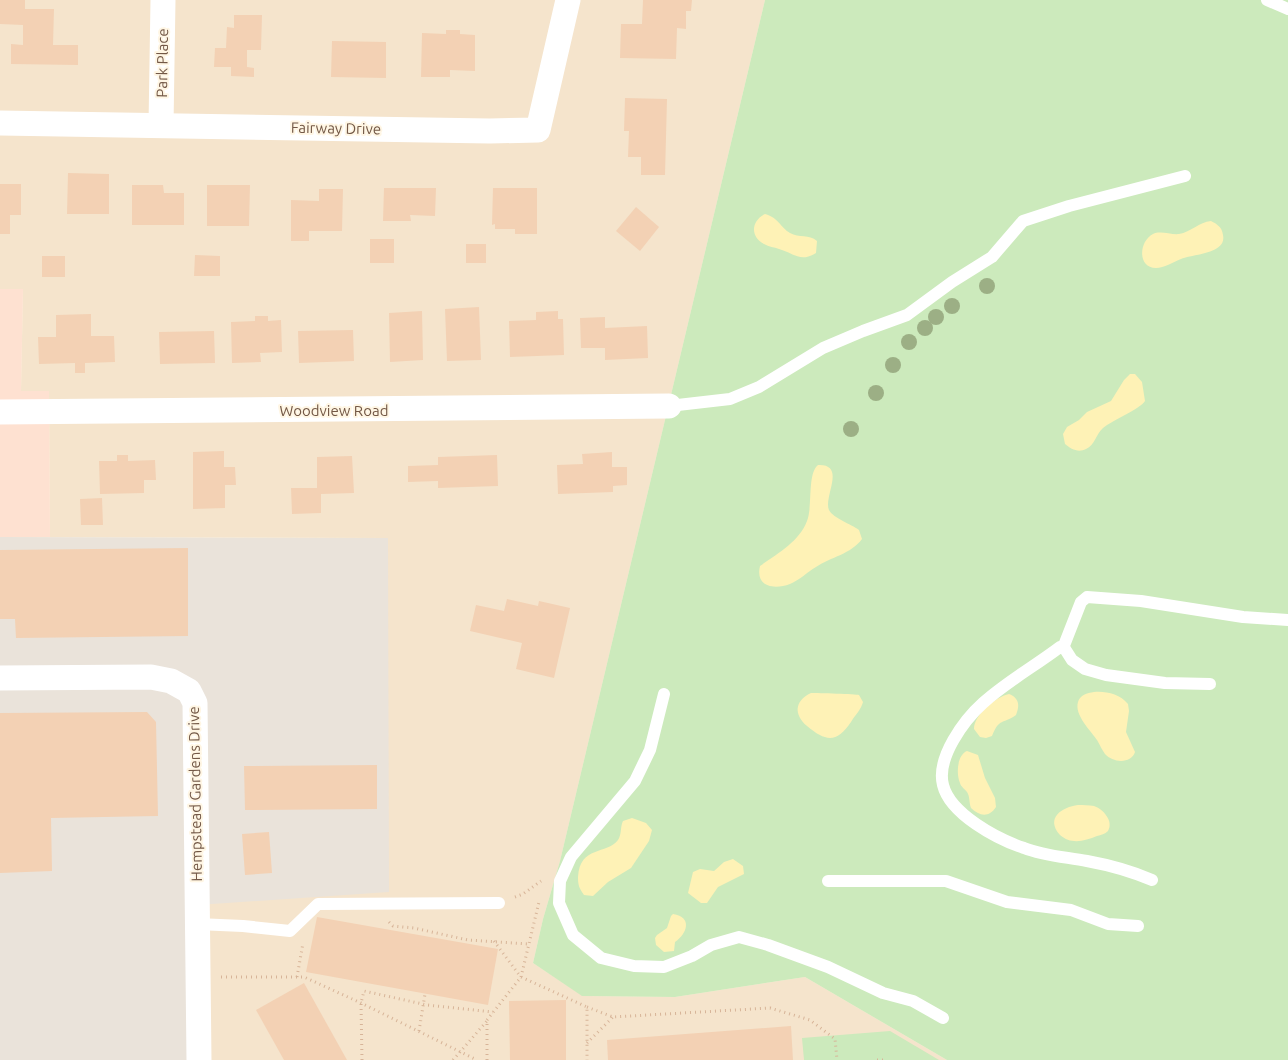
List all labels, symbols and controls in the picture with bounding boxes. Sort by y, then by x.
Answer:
street label: Park Place [153,28,171,98]
street label: Fairway Drive [291,119,381,137]
street label: Woodview Road [280,402,388,419]
street label: Hempstead Gardens Drive [185,706,205,882]

